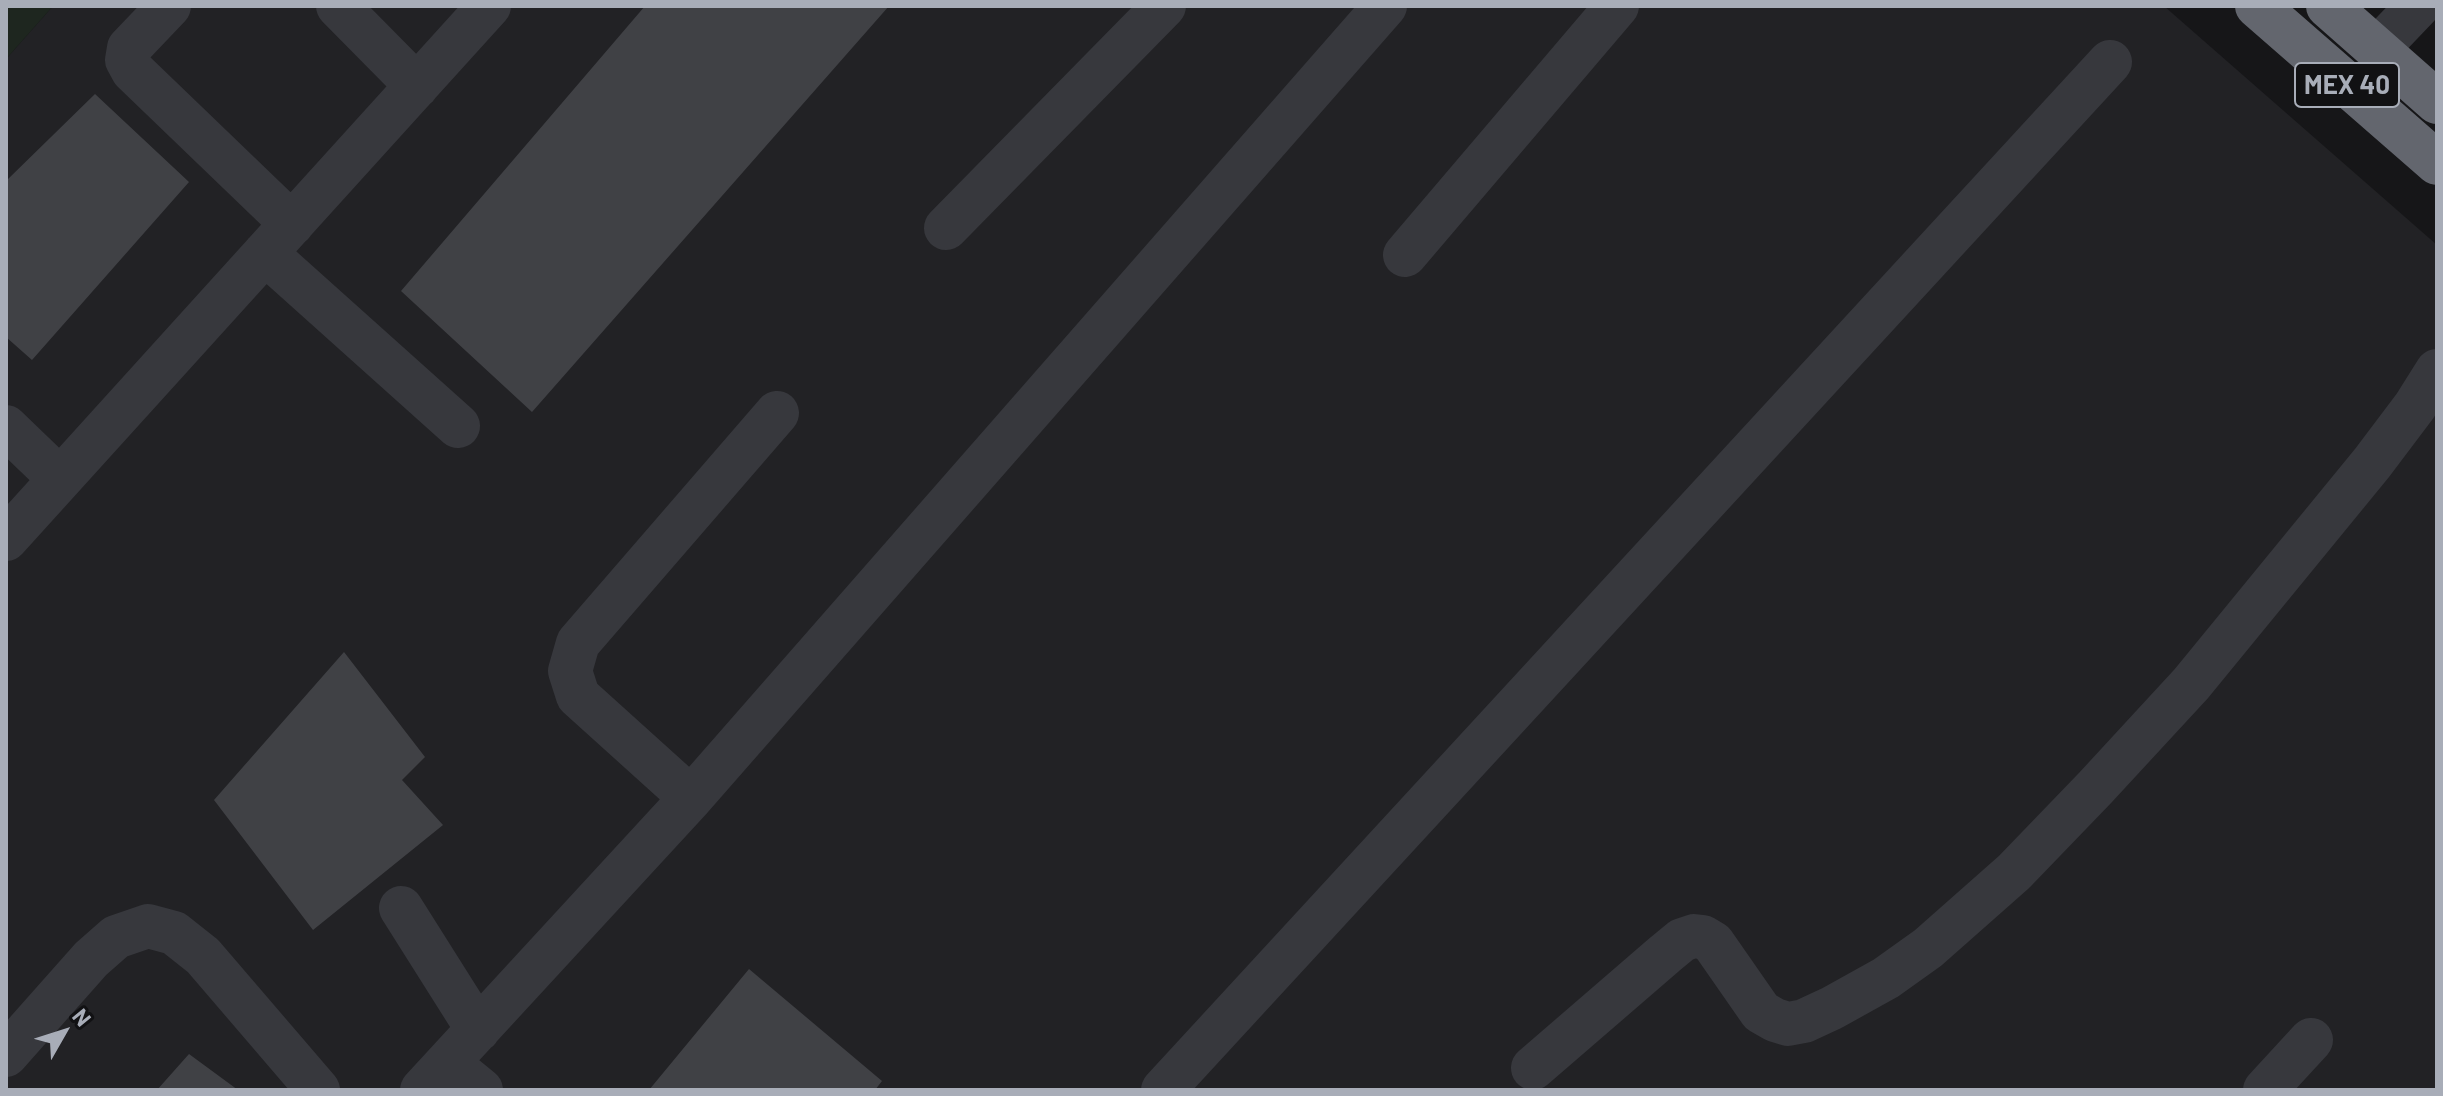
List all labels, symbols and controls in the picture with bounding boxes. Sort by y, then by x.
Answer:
road number: MEX 40 [2295,63,2399,107]
north arrow [24,992,104,1072]
text: N [68,1003,97,1031]

